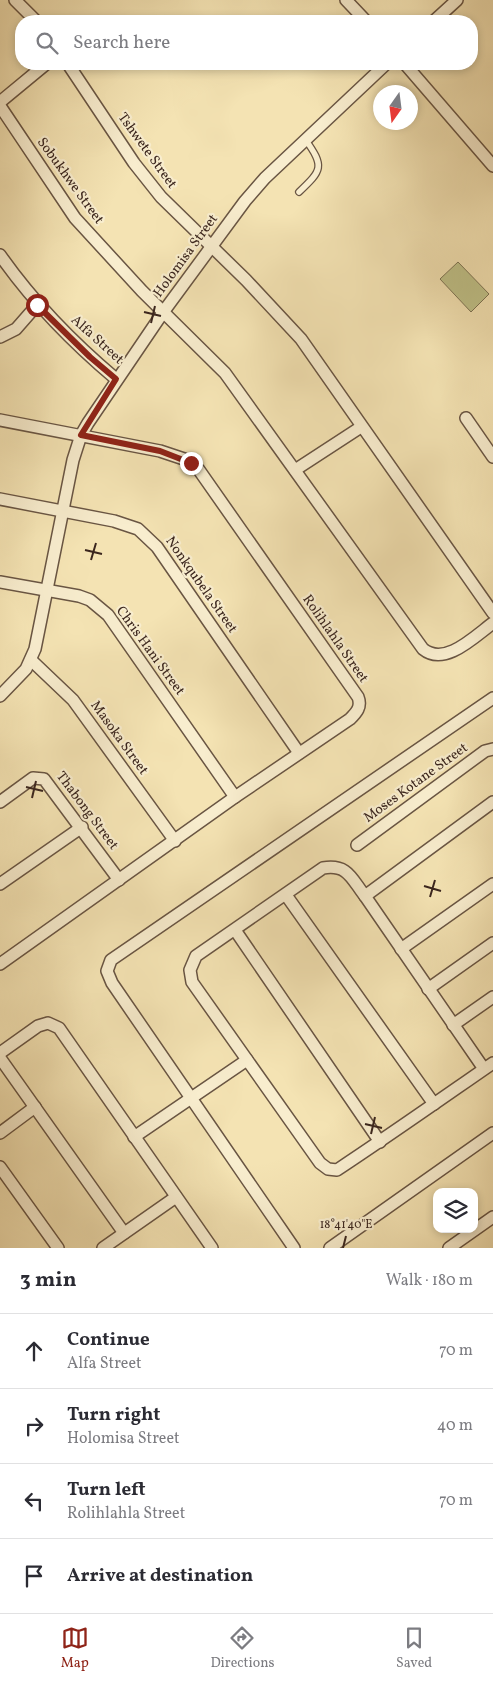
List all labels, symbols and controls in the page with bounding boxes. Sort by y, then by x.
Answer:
search box [15,15,478,70]
icon: search [33,29,61,57]
text: Search here [73,30,170,56]
north arrow [373,85,418,130]
street label: Tshwete Street [113,109,181,193]
street label: Sobukhwe Street [32,134,108,228]
street label: Holomisa Street [149,210,223,301]
route start [26,294,49,317]
street label: Alfa Street [66,311,128,369]
route end [180,452,203,475]
street label: Nonkqubela Street [160,533,242,637]
street label: Rolihlahla Street [298,591,373,687]
street label: Chris Hani Street [111,603,189,699]
street label: Masoka Street [86,697,152,779]
street label: Moses Kotane Street [360,739,472,827]
street label: Thabong Street [51,768,123,854]
map controls [433,1188,478,1233]
button: layers [433,1188,478,1233]
text: 18°41'40"E [320,1217,372,1233]
text: 3 min [20,1266,76,1295]
text: Walk · 180 m [386,1270,473,1292]
text: Continue [67,1327,150,1353]
icon: ahead [20,1337,48,1365]
text: 70 m [439,1340,473,1362]
text: Alfa Street [67,1353,142,1375]
text: Turn right [67,1402,160,1428]
icon: right [20,1412,48,1440]
text: 40 m [437,1415,473,1437]
text: Holomisa Street [67,1428,180,1450]
text: Turn left [67,1477,146,1503]
icon: left [20,1487,48,1515]
text: 70 m [439,1490,473,1512]
text: Rolihlahla Street [67,1503,185,1525]
icon: arrive [20,1562,48,1590]
text: Arrive at destination [67,1563,253,1589]
tab: Map [61,1624,89,1673]
tab: Directions [210,1624,275,1673]
tab: Saved [396,1624,432,1673]

